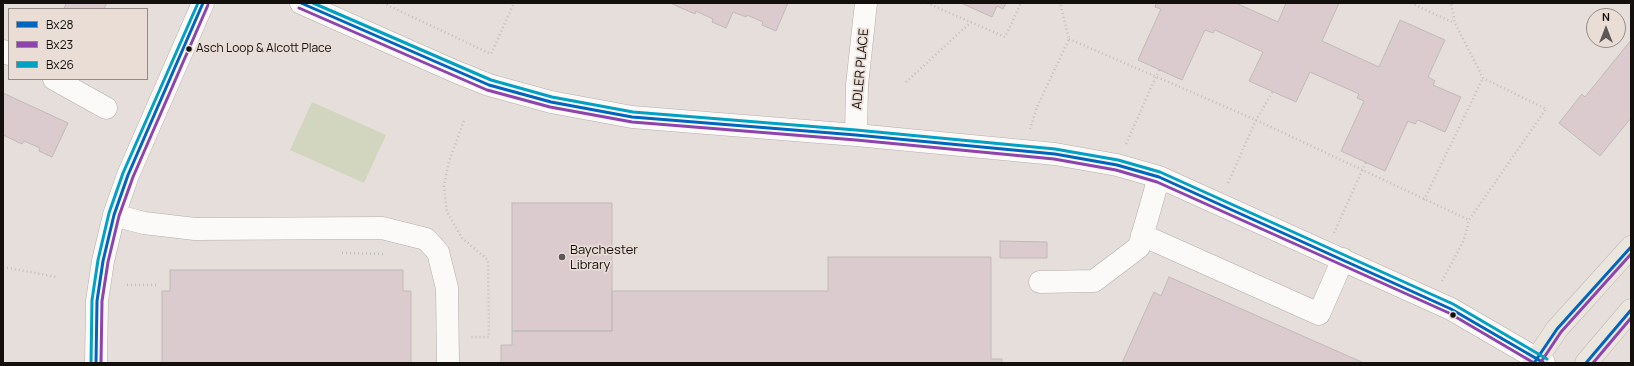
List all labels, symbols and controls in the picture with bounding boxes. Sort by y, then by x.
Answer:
legend [8,8,148,80]
north arrow [1586,8,1626,48]
text: N [1602,9,1610,24]
text: Bx28 [46,16,74,33]
street label: ADLER PLACE [850,28,872,110]
text: Bx23 [46,36,73,53]
place label: Asch Loop & Alcott Place [196,42,332,56]
marker: Asch Loop & Alcott Place [184,44,194,54]
text: Bx26 [46,56,74,73]
place label: Baychester Library [570,242,638,273]
marker: Baychester Library [557,252,567,262]
unlabelled marker [1448,310,1458,320]

